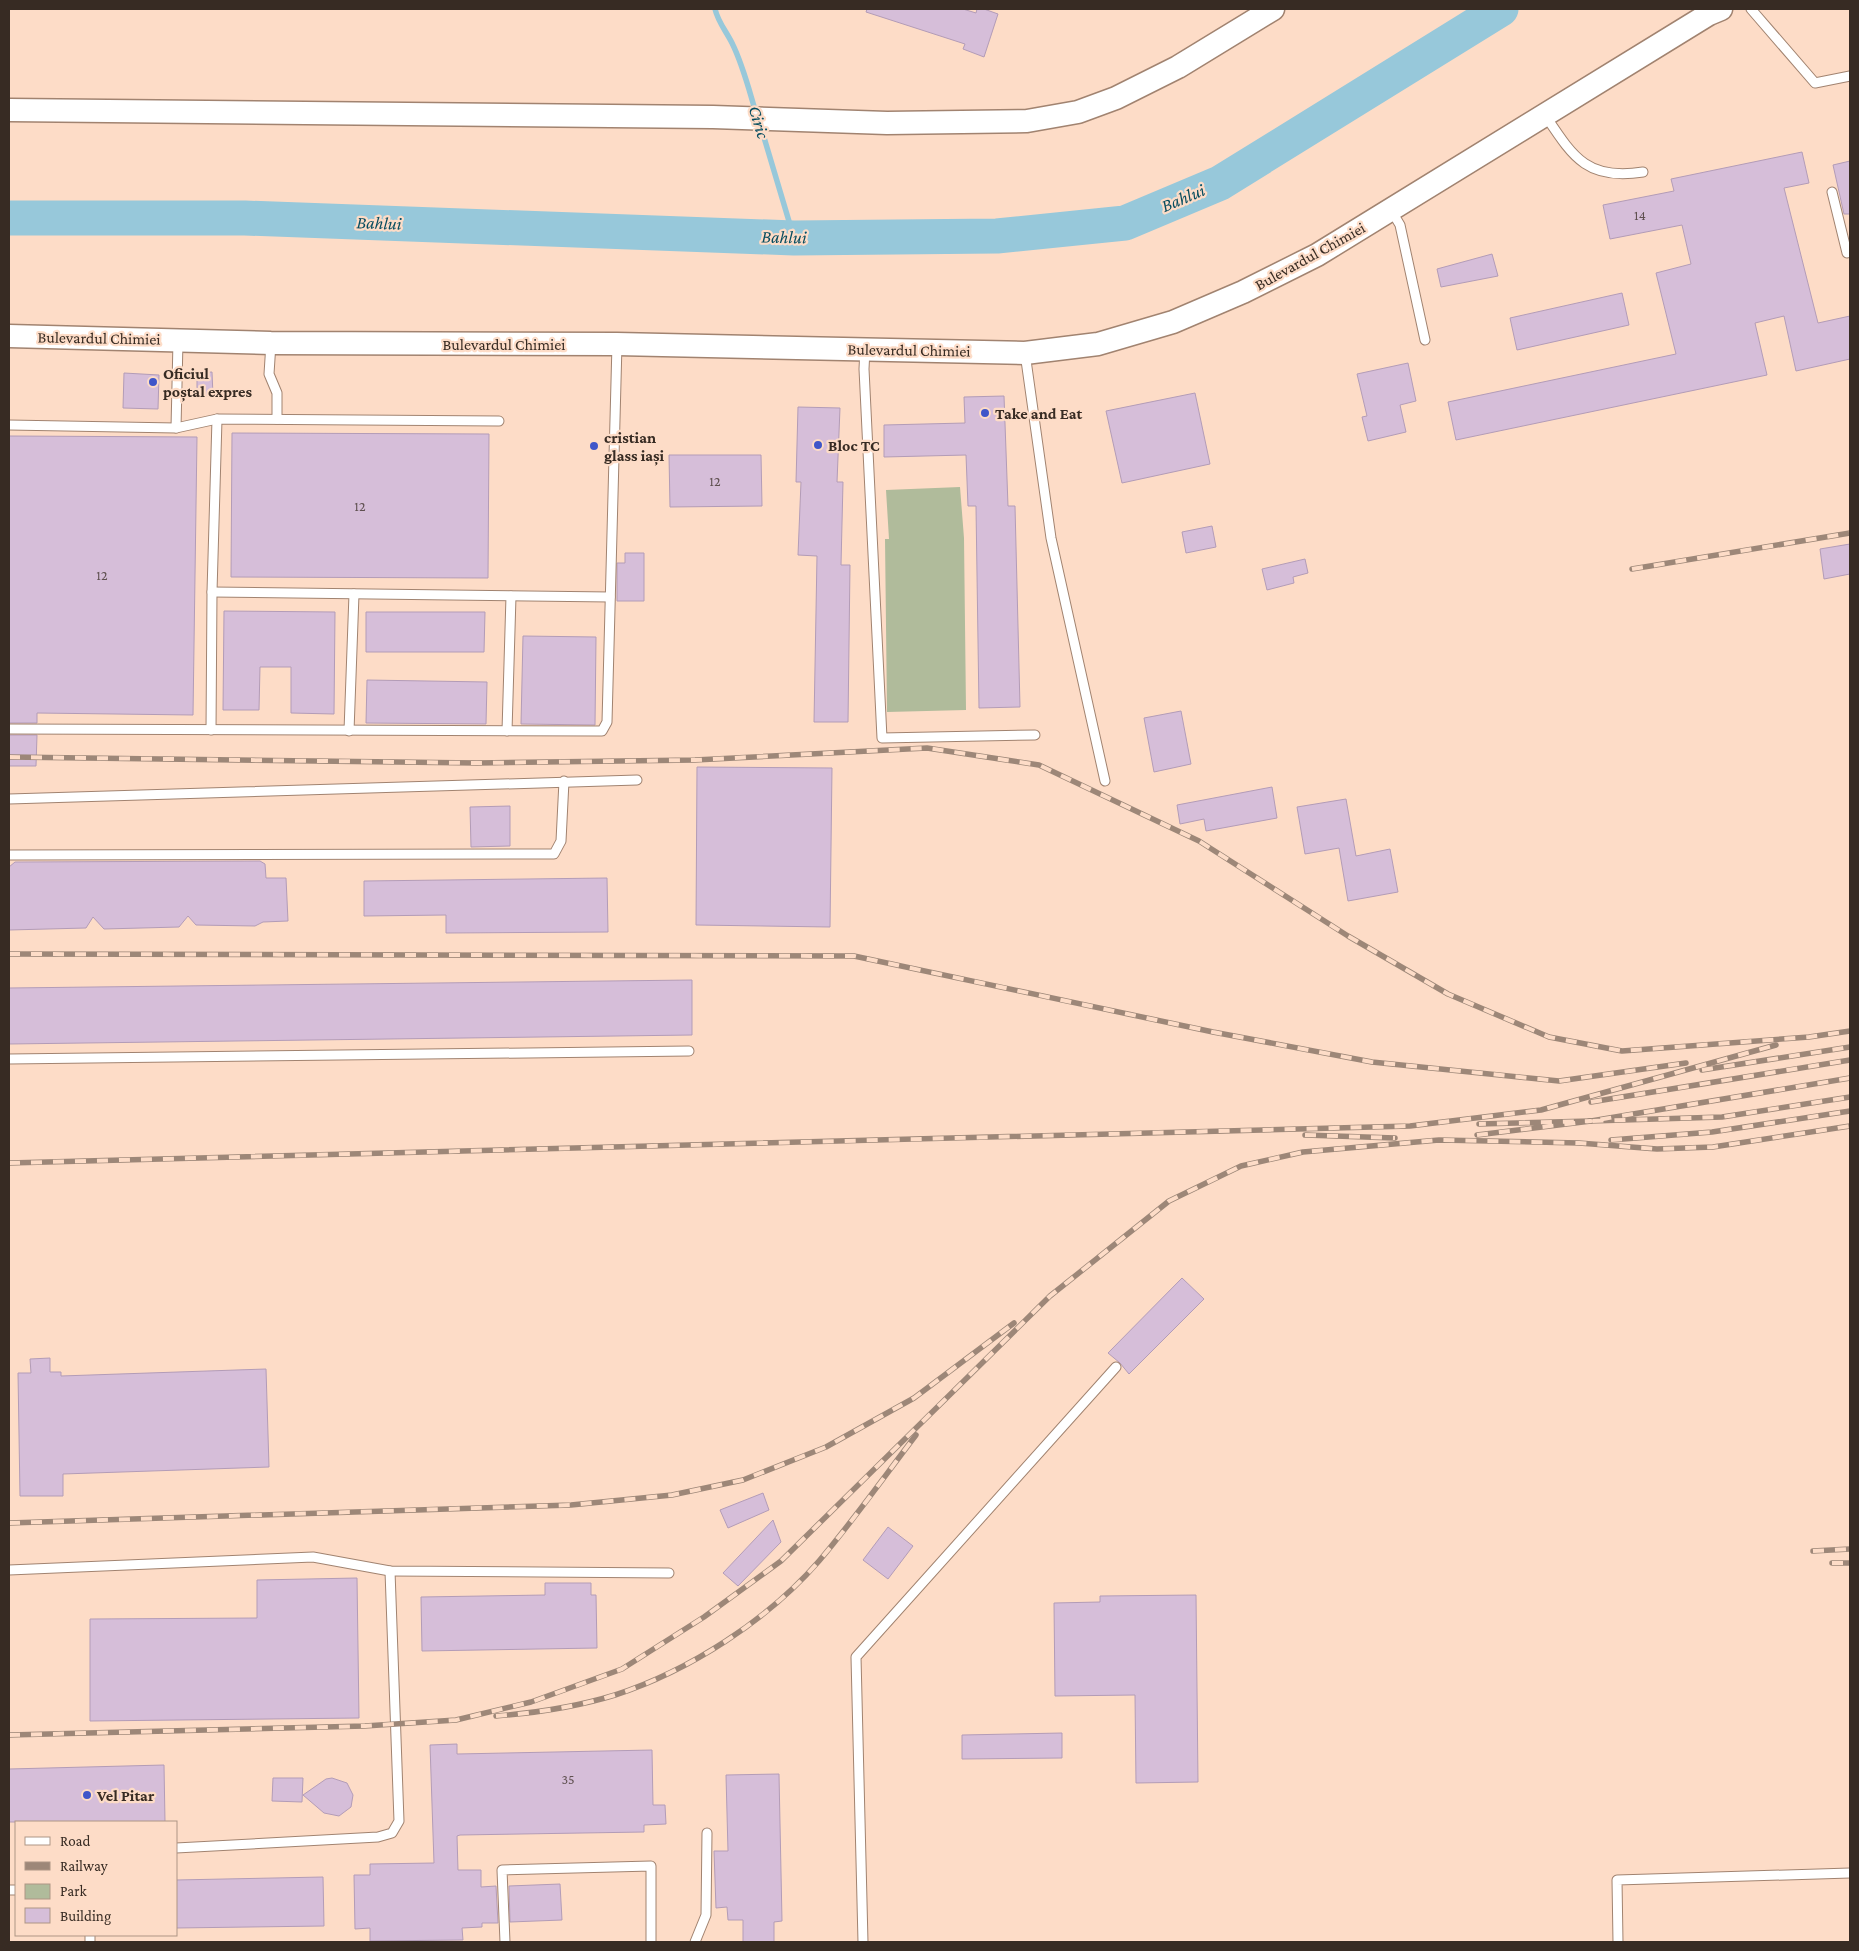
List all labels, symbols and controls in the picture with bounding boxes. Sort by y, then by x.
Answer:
water label: Ciric [745,103,774,141]
water label: Bahlui [1158,180,1208,216]
house number: 14 [1634,207,1646,223]
water label: Bahlui [356,212,402,234]
street label: Bulevardul Chimiei [1252,219,1368,293]
water label: Bahlui [761,227,807,247]
street label: Bulevardul Chimiei [37,328,161,348]
street label: Bulevardul Chimiei [442,336,566,353]
street label: Bulevardul Chimiei [847,340,971,360]
place label: Oficiul poștal expres [163,365,252,402]
marker: Oficiul poștal expres [147,376,159,388]
place label: Take and Eat [995,405,1083,422]
marker: Take and Eat [979,407,991,419]
place label: cristian glass iași [604,429,665,466]
place label: Bloc TC [828,437,880,454]
marker: Bloc TC [812,439,824,451]
marker: cristian glass iași [588,440,600,452]
house number: 12 [709,473,721,489]
house number: 12 [354,498,366,514]
house number: 12 [96,567,108,583]
house number: 35 [561,1771,575,1787]
place label: Vel Pitar [96,1787,155,1804]
marker: Vel Pitar [81,1789,93,1801]
legend [15,1821,178,1936]
text: Road [60,1833,91,1849]
text: Railway [60,1858,108,1875]
text: Park [60,1883,87,1899]
text: Building [60,1908,111,1925]

